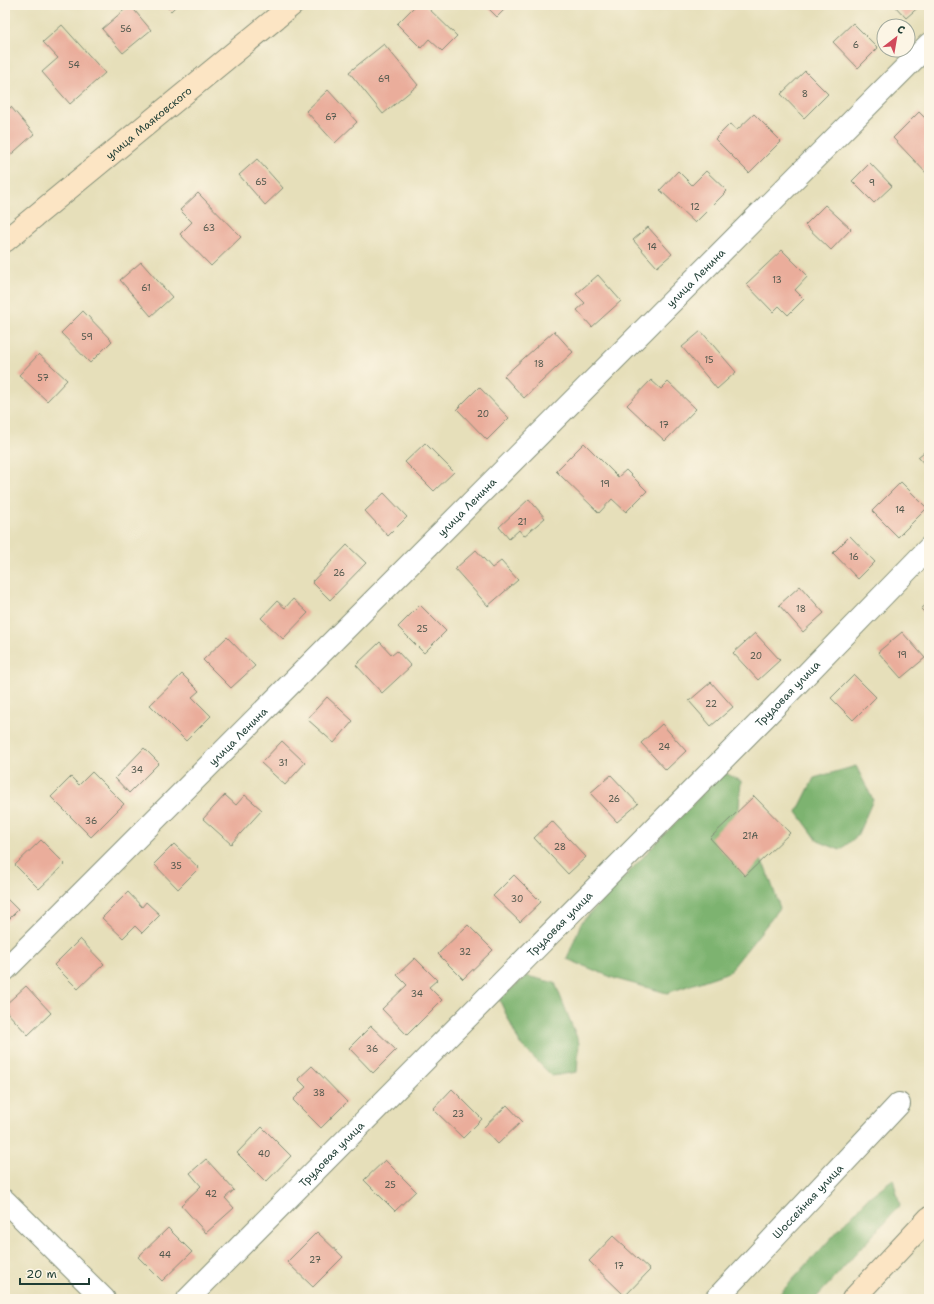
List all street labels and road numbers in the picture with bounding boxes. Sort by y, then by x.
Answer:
street label: улица Маяковского [102,83,195,163]
street label: улица Ленина [663,245,729,310]
street label: улица Ленина [434,474,500,540]
street label: Трудовая улица [752,657,824,730]
street label: улица Ленина [205,704,271,769]
street label: Трудовая улица [524,888,596,960]
street label: Трудовая улица [296,1118,368,1190]
street label: Шоссейная улица [769,1161,847,1242]

